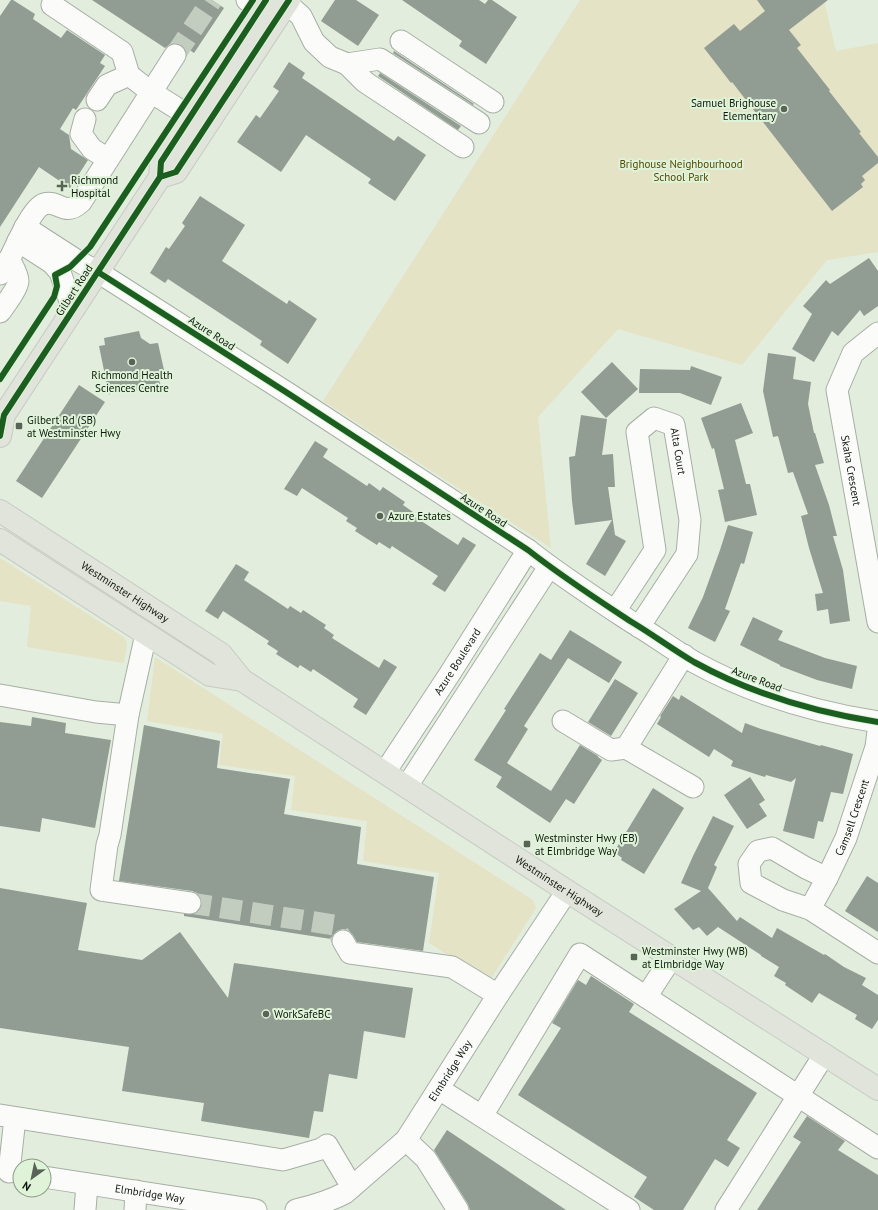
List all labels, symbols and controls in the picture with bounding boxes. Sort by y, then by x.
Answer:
place label: Samuel Brighouse Elementary [691,96,777,123]
marker: Samuel Brighouse Elementary [779,104,789,114]
park label: Brighouse Neighbourhood School Park [619,157,743,184]
place label: Richmond Hospital [71,173,118,200]
marker: Richmond Hospital [56,180,68,192]
street label: Gilbert Road [52,262,96,318]
street label: Azure Road [186,313,238,353]
marker: Richmond Health Sciences Centre [127,357,137,367]
place label: Richmond Health Sciences Centre [91,368,173,395]
place label: Gilbert Rd (SB) at Westminster Hwy [27,413,121,440]
marker: Gilbert Rd (SB) at Westminster Hwy [14,421,24,431]
street label: Alta Court [668,427,689,476]
street label: Skaha Crescent [838,434,864,507]
street label: Azure Road [458,490,510,530]
place label: Azure Estates [388,509,451,523]
marker: Azure Estates [375,511,385,521]
street label: Westminster Highway [78,558,172,626]
street label: Azure Boulevard [431,625,484,698]
street label: Azure Road [730,663,784,695]
street label: Camsell Crescent [832,777,872,858]
place label: Westminster Hwy (EB) at Elmbridge Way [535,831,638,858]
marker: Westminster Hwy (EB) at Elmbridge Way [522,839,532,849]
street label: Westminster Highway [513,852,607,920]
place label: Westminster Hwy (WB) at Elmbridge Way [642,944,748,971]
marker: Westminster Hwy (WB) at Elmbridge Way [629,952,639,962]
place label: WorkSafeBC [274,1007,331,1021]
marker: WorkSafeBC [261,1009,271,1019]
street label: Elmbridge Way [425,1036,475,1104]
north arrow [12,1158,52,1198]
text: N [20,1179,33,1194]
street label: Elmbridge Way [114,1181,186,1206]

